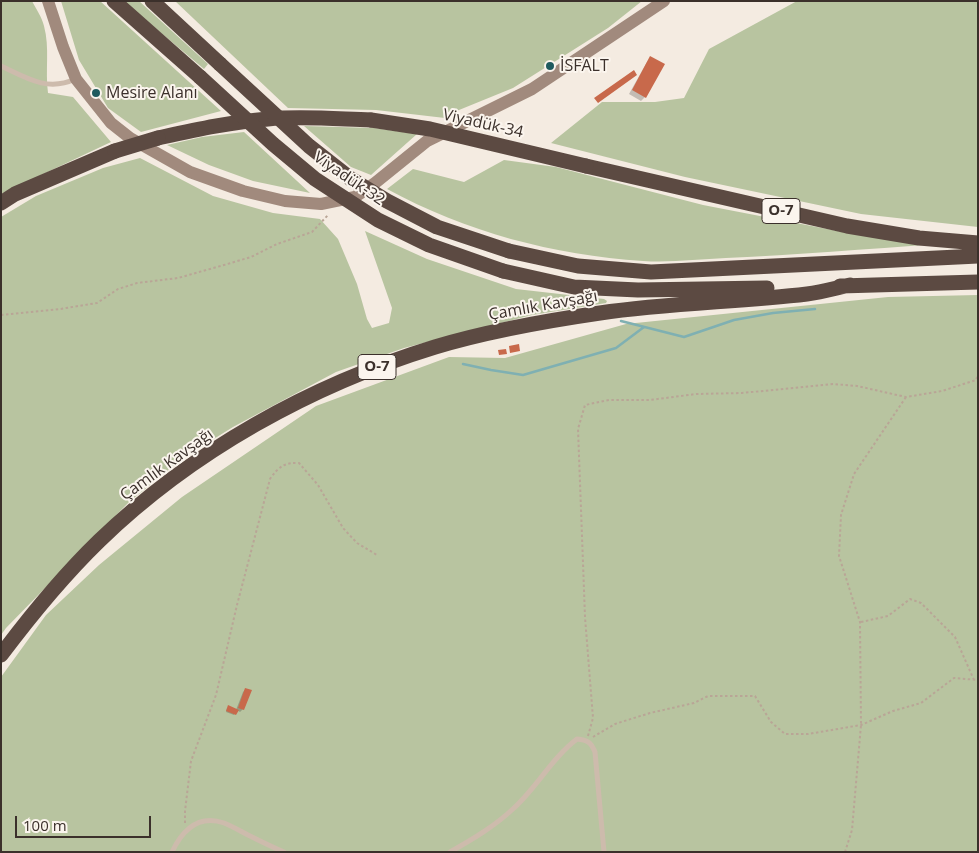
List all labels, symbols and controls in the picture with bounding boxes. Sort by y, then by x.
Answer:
place label: İSFALT [560,56,609,76]
marker: İSFALT [544,60,556,72]
place label: Mesire Alanı [106,83,198,103]
marker: Mesire Alanı [90,87,102,99]
street label: Viyadük-34 [441,105,525,143]
street label: Viyadük-32 [310,148,388,210]
road number: O-7 [762,198,800,224]
street label: Çamlık Kavşağı [487,287,599,325]
road number: O-7 [358,354,396,380]
street label: Çamlık Kavşağı [117,425,217,505]
scale bar [18,806,154,838]
text: 100 m [23,815,67,835]

